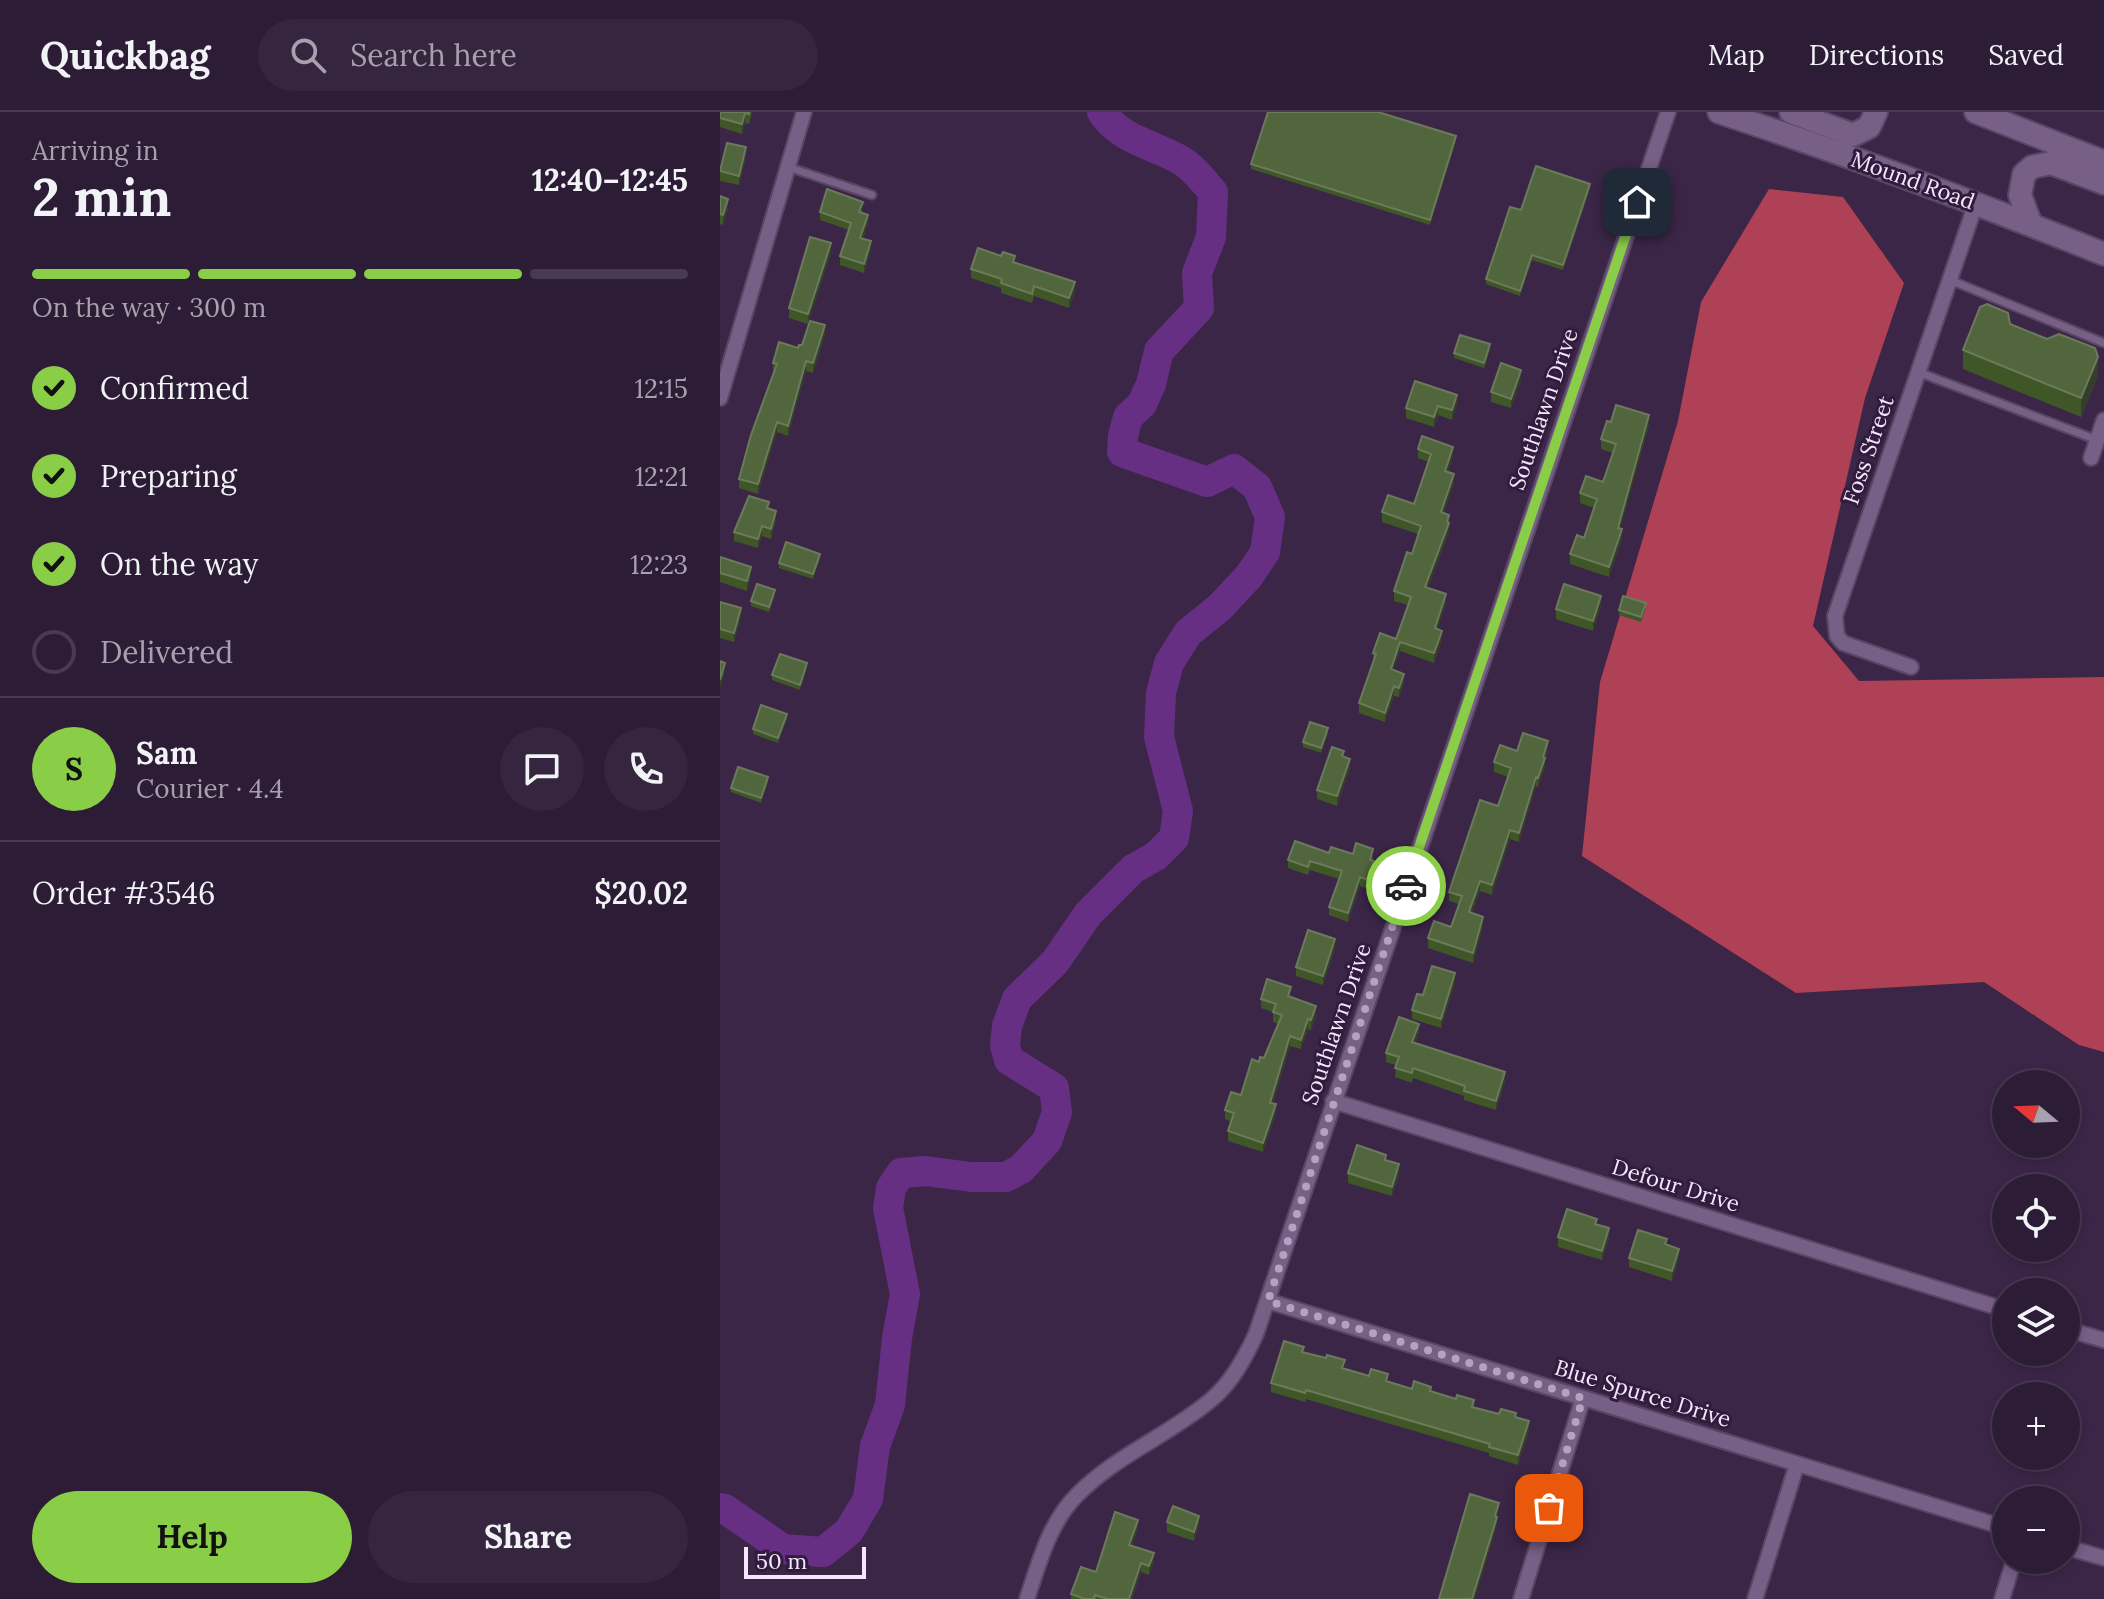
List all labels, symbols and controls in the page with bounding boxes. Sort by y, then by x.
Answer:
search box [258,19,818,91]
text: Quickbag [40,31,210,79]
icon: search [286,33,330,77]
text: Search here [350,36,517,74]
text: Map [1708,37,1765,73]
text: Directions [1809,37,1944,73]
text: Saved [1988,37,2064,73]
text: Arriving in [32,134,159,167]
street label: Mound Road [1847,145,1979,215]
text: 12:40–12:45 [532,161,688,199]
text: 2 min [32,164,171,230]
pin [1603,168,1671,236]
icon: home [1615,180,1659,224]
text: On the way · 300 m [32,291,266,324]
street label: Southlawn Drive [1502,324,1584,493]
icon: check [32,366,76,410]
text: Confirmed [100,369,249,407]
text: 12:15 [634,372,688,405]
street label: Foss Street [1836,392,1900,508]
icon: check [32,454,76,498]
text: Preparing [100,457,237,495]
text: 12:21 [635,460,688,493]
icon: check [32,542,76,586]
text: On the way [100,545,258,583]
text: 12:23 [630,548,688,581]
text: Delivered [100,633,233,671]
button: chat [500,727,584,811]
button: phone [604,727,688,811]
text: Sam [136,734,197,772]
text: S [65,750,83,788]
text: Courier · 4.4 [136,772,284,805]
courier [1366,846,1446,926]
icon: car [1384,864,1428,908]
text: Order #3546 [32,874,215,912]
text: $20.02 [594,874,688,912]
street label: Southlawn Drive [1295,939,1377,1108]
north arrow [1992,1070,2080,1158]
map controls [1992,1070,2080,1574]
street label: Defour Drive [1609,1152,1743,1218]
button: locate [1992,1174,2080,1262]
button: layers [1992,1278,2080,1366]
street label: Blue Spurce Drive [1552,1353,1734,1433]
button: + [1992,1382,2080,1470]
pin [1515,1474,1583,1542]
icon: bag [1527,1486,1571,1530]
button: − [1992,1486,2080,1574]
button: Help [32,1491,352,1583]
button: Share [368,1491,688,1583]
scale bar [744,1543,866,1579]
text: 50 m [756,1547,807,1575]

